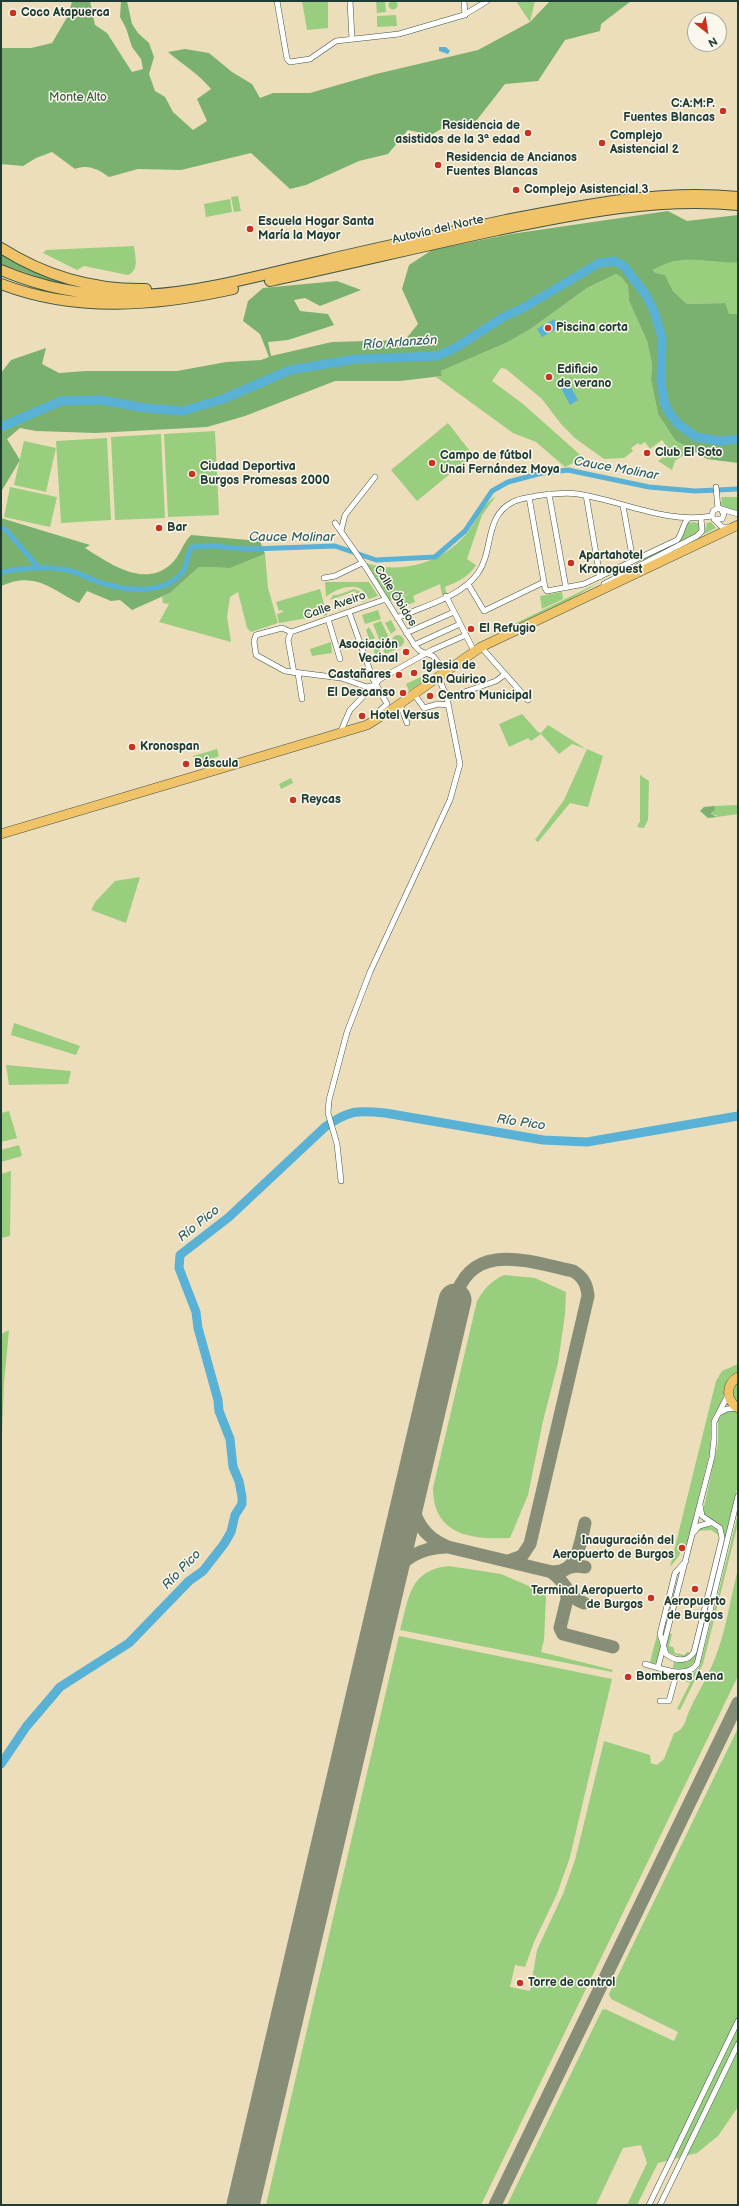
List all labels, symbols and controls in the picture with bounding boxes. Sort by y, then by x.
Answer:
place label: Coco Atapuerca [21,6,110,20]
marker: Coco Atapuerca [8,8,18,18]
north arrow [687,12,727,52]
text: N [706,34,720,50]
park label: Monte Alto [49,91,107,105]
place label: C:A:M:P. Fuentes Blancas [623,97,715,125]
marker: C:A:M:P. Fuentes Blancas [718,106,728,116]
place label: Residencia de asistidos de la 3ª edad [395,119,520,147]
marker: Residencia de asistidos de la 3ª edad [523,128,533,138]
place label: Complejo Asistencial 2 [610,129,679,157]
marker: Complejo Asistencial 2 [597,138,607,148]
place label: Residencia de Ancianos Fuentes Blancas [446,151,577,179]
marker: Residencia de Ancianos Fuentes Blancas [433,160,443,170]
place label: Complejo Asistencial 3 [524,183,648,197]
marker: Complejo Asistencial 3 [511,185,521,195]
street label: Autovía del Norte [391,212,485,248]
place label: Escuela Hogar Santa María la Mayor [258,215,374,243]
marker: Escuela Hogar Santa María la Mayor [245,224,255,234]
place label: Piscina corta [556,321,628,335]
marker: Piscina corta [543,323,553,333]
water label: Río Arlanzón [362,333,438,353]
place label: Edificio de verano [557,363,611,391]
marker: Edificio de verano [544,372,554,382]
place label: Club El Soto [655,446,722,460]
marker: Club El Soto [642,448,652,458]
place label: Campo de fútbol Unai Fernández Moya [440,449,560,477]
water label: Cauce Molinar [572,454,660,484]
marker: Campo de fútbol Unai Fernández Moya [427,458,437,468]
place label: Ciudad Deportiva Burgos Promesas 2000 [200,460,330,488]
marker: Ciudad Deportiva Burgos Promesas 2000 [187,469,197,479]
place label: Bar [167,521,187,535]
marker: Bar [154,523,164,533]
water label: Cauce Molinar [249,530,335,546]
place label: Apartahotel Kronoguest [579,549,643,577]
marker: Apartahotel Kronoguest [566,558,576,568]
street label: Calle Óbidos [370,563,420,629]
street label: Calle Aveiro [302,589,368,623]
place label: El Refugio [479,622,536,636]
marker: El Refugio [466,624,476,634]
place label: Asociación Vecinal [339,638,398,666]
marker: Asociación Vecinal [401,647,411,657]
place label: Iglesia de San Quirico [422,659,486,687]
place label: Castañares [328,668,391,682]
marker: Iglesia de San Quirico [409,668,419,678]
marker: Castañares [394,670,404,680]
place label: El Descanso [327,686,395,700]
marker: El Descanso [398,688,408,698]
place label: Centro Municipal [438,689,532,703]
marker: Centro Municipal [425,691,435,701]
place label: Hotel Versus [370,709,439,723]
marker: Hotel Versus [357,711,367,721]
place label: Kronospan [140,740,199,754]
marker: Kronospan [127,742,137,752]
place label: Báscula [194,757,238,771]
marker: Báscula [181,759,191,769]
place label: Reycas [301,793,341,807]
marker: Reycas [288,795,298,805]
water label: Río Pico [496,1112,546,1134]
water label: Río Pico [175,1202,223,1246]
place label: Inauguración del Aeropuerto de Burgos [553,1534,674,1562]
marker: Inauguración del Aeropuerto de Burgos [677,1543,687,1553]
water label: Río Pico [159,1547,205,1593]
place label: Terminal Aeropuerto de Burgos [531,1584,643,1612]
marker: Aeropuerto de Burgos [690,1584,700,1594]
marker: Terminal Aeropuerto de Burgos [646,1593,656,1603]
place label: Aeropuerto de Burgos [664,1595,726,1623]
place label: Bomberos Aena [636,1670,723,1684]
marker: Bomberos Aena [623,1672,633,1682]
place label: Torre de control [528,1976,615,1990]
marker: Torre de control [515,1978,525,1988]

